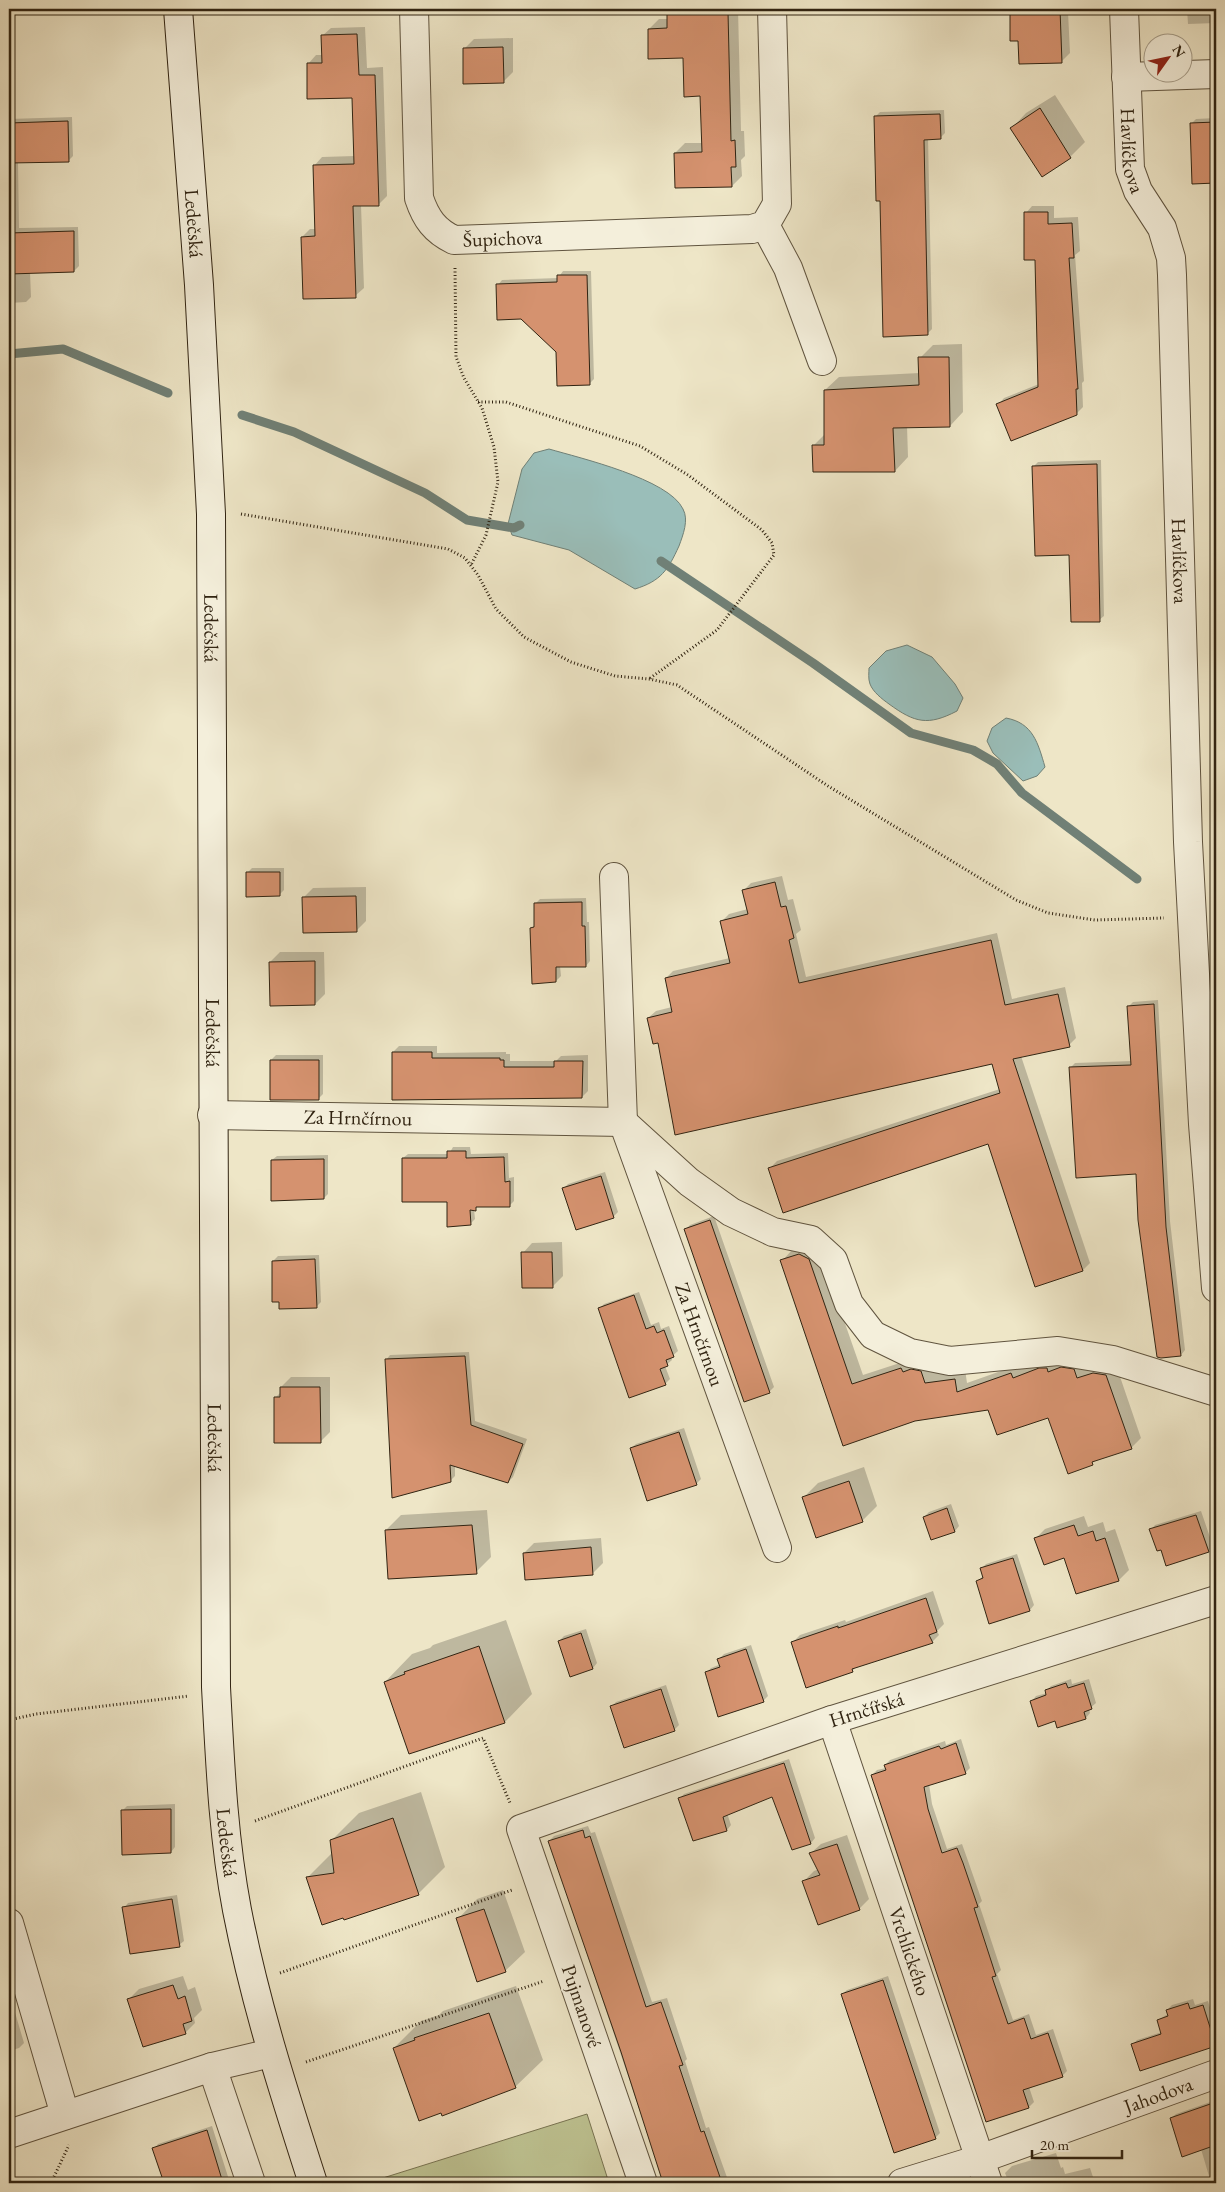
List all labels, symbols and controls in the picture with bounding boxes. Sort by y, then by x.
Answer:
north arrow [1142,32,1192,82]
text: N [1168,41,1190,61]
street label: Havlíčkova [1115,108,1151,197]
street label: Ledečská [179,188,210,259]
street label: Šupichova [462,224,543,253]
street label: Havlíčkova [1166,518,1194,604]
street label: Ledečská [198,593,225,662]
street label: Ledečská [200,998,226,1067]
street label: Za Hrnčírnou [304,1104,413,1131]
street label: Za Hrnčírnou [669,1279,731,1390]
street label: Ledečská [202,1403,228,1472]
street label: Hrnčířská [826,1685,907,1733]
street label: Ledečská [211,1807,244,1879]
street label: Vrchlického [883,1903,937,1999]
street label: Pujmanové [556,1961,608,2051]
street label: Jahodova [1118,2071,1196,2120]
scale bar [1032,2127,1122,2159]
text: 20 m [1040,2135,1069,2154]

